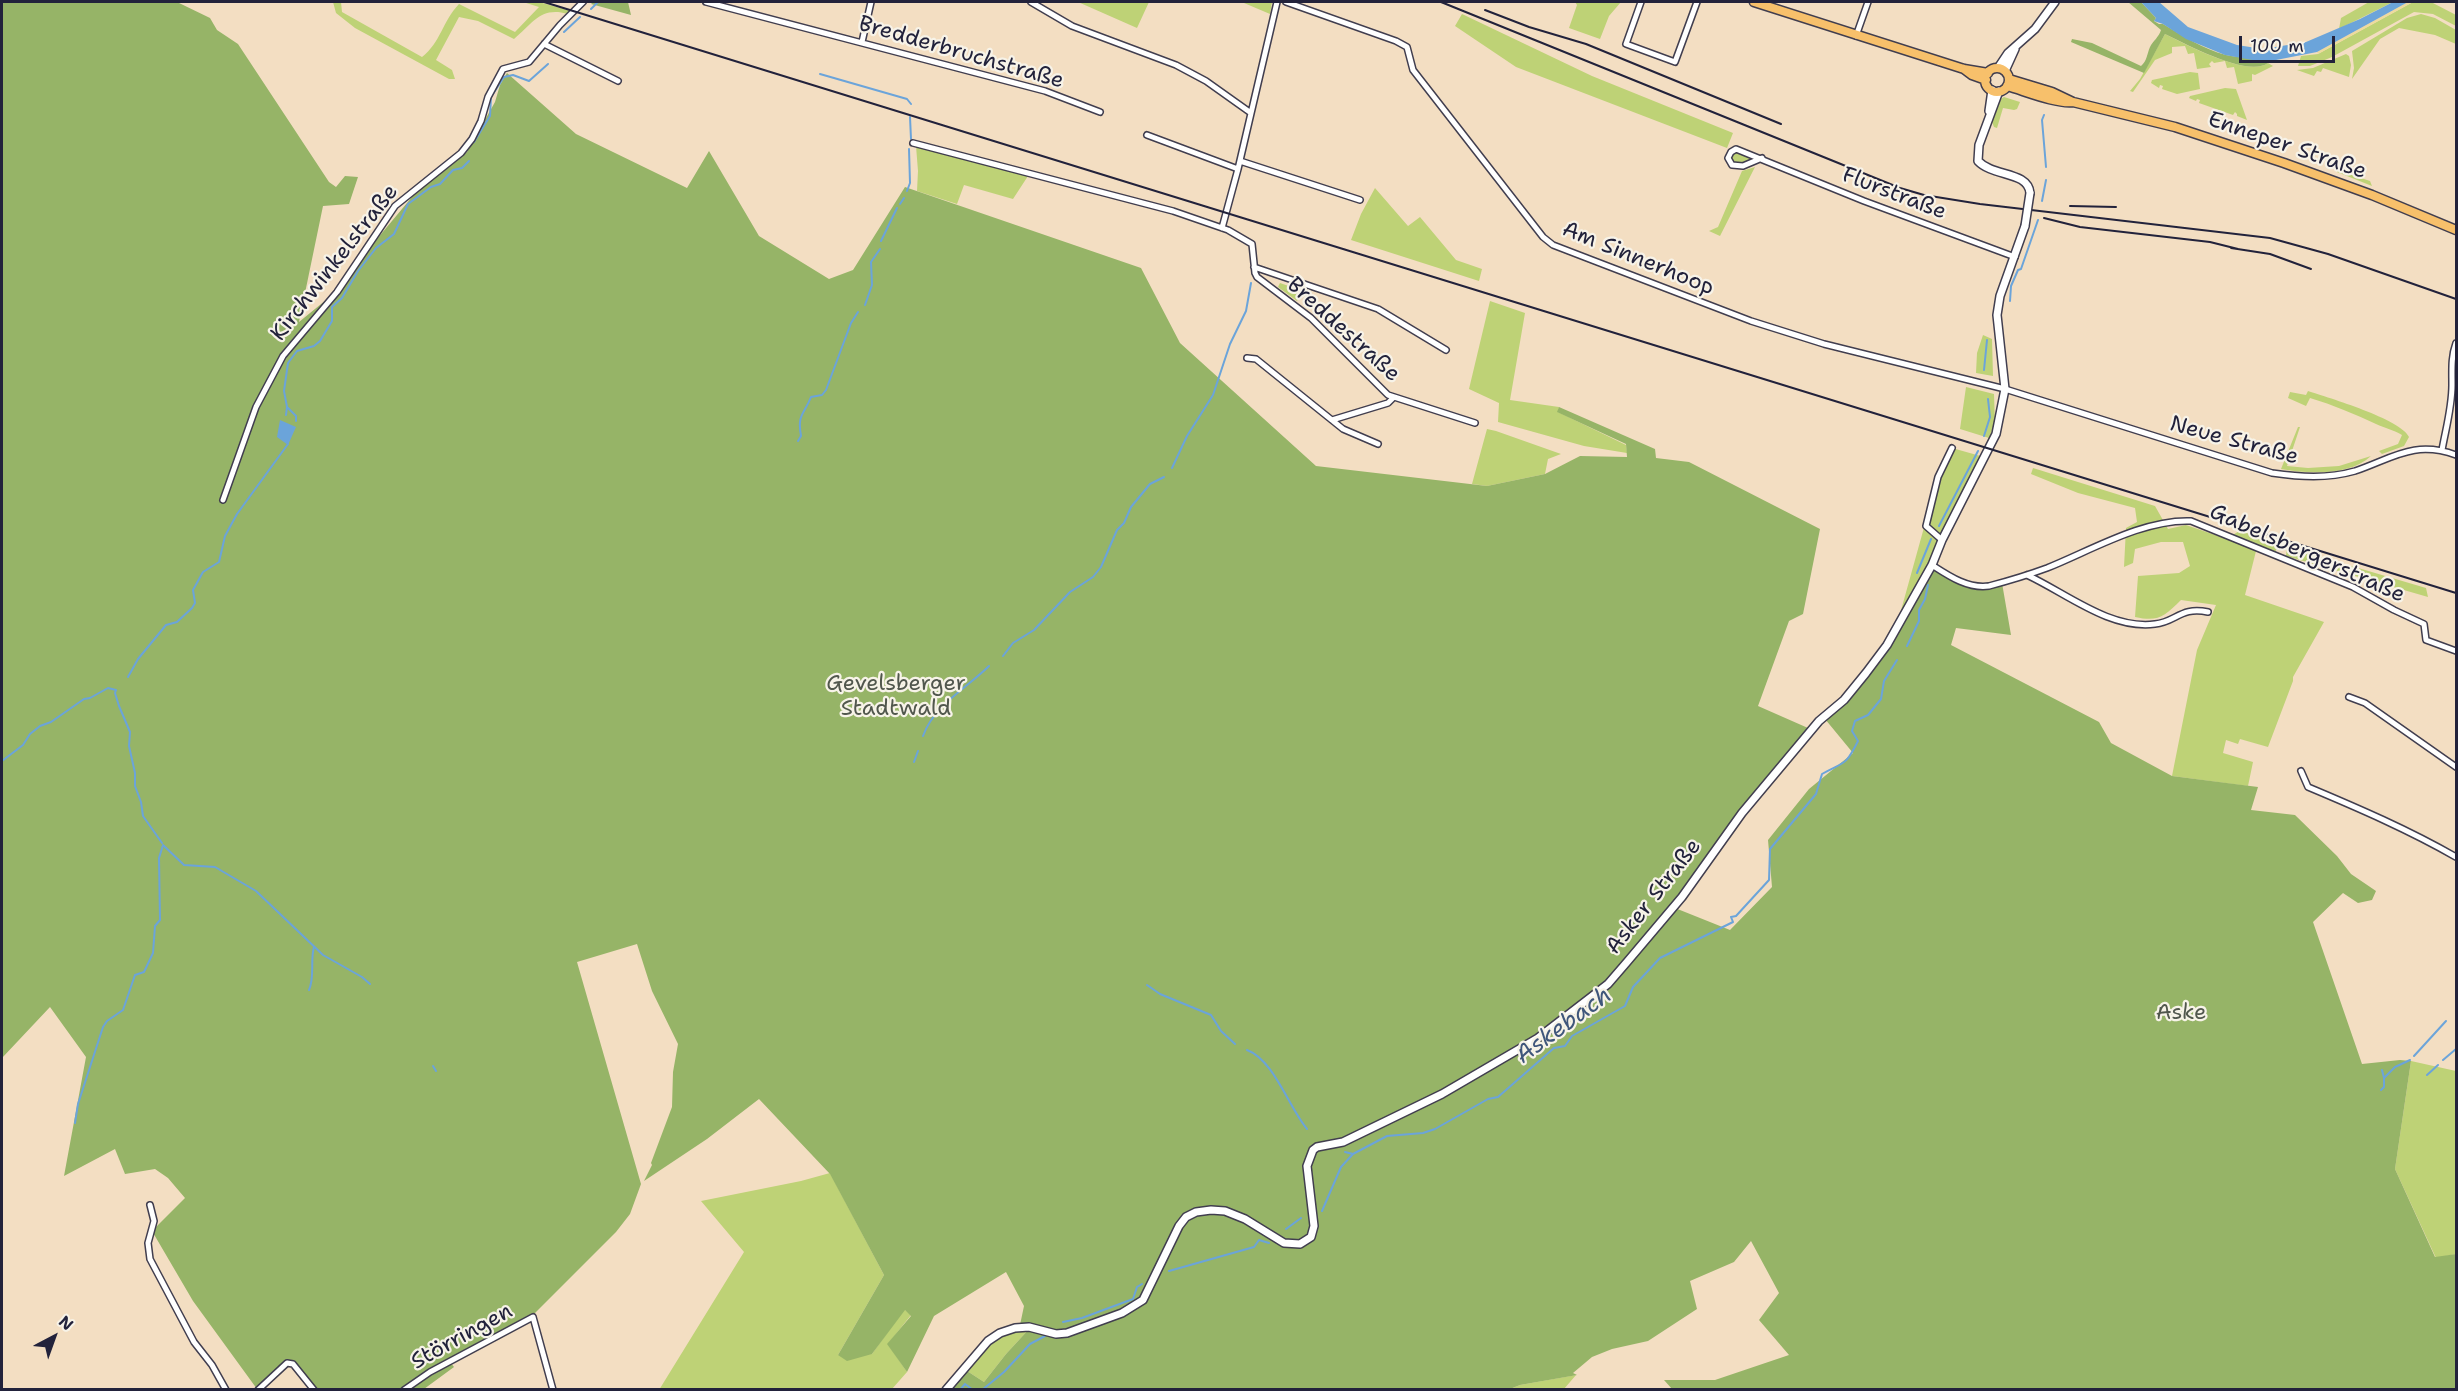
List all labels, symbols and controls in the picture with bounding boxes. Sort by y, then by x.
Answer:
street label: Bredderbruchstraße [855,11,1067,95]
scale bar [2242,24,2338,62]
text: 100 m [2250,34,2304,58]
street label: Enneper Straße [2204,107,2370,185]
street label: Flurstraße [1838,162,1950,226]
street label: Kirchwinkelstraße [266,180,404,346]
street label: Am Sinnerhoop [1558,217,1718,301]
street label: Breddestraße [1281,272,1405,388]
street label: Neue Straße [2167,411,2301,471]
street label: Gabelsbergerstraße [2205,499,2409,609]
park label: Gevelsberger Stadtwald [826,671,966,722]
street label: Asker Straße [1601,834,1707,960]
water label: Askebach [1510,981,1618,1071]
park label: Aske [2156,1000,2206,1026]
street label: Störringen [407,1298,517,1376]
north arrow [24,1307,84,1367]
text: N [54,1311,78,1335]

